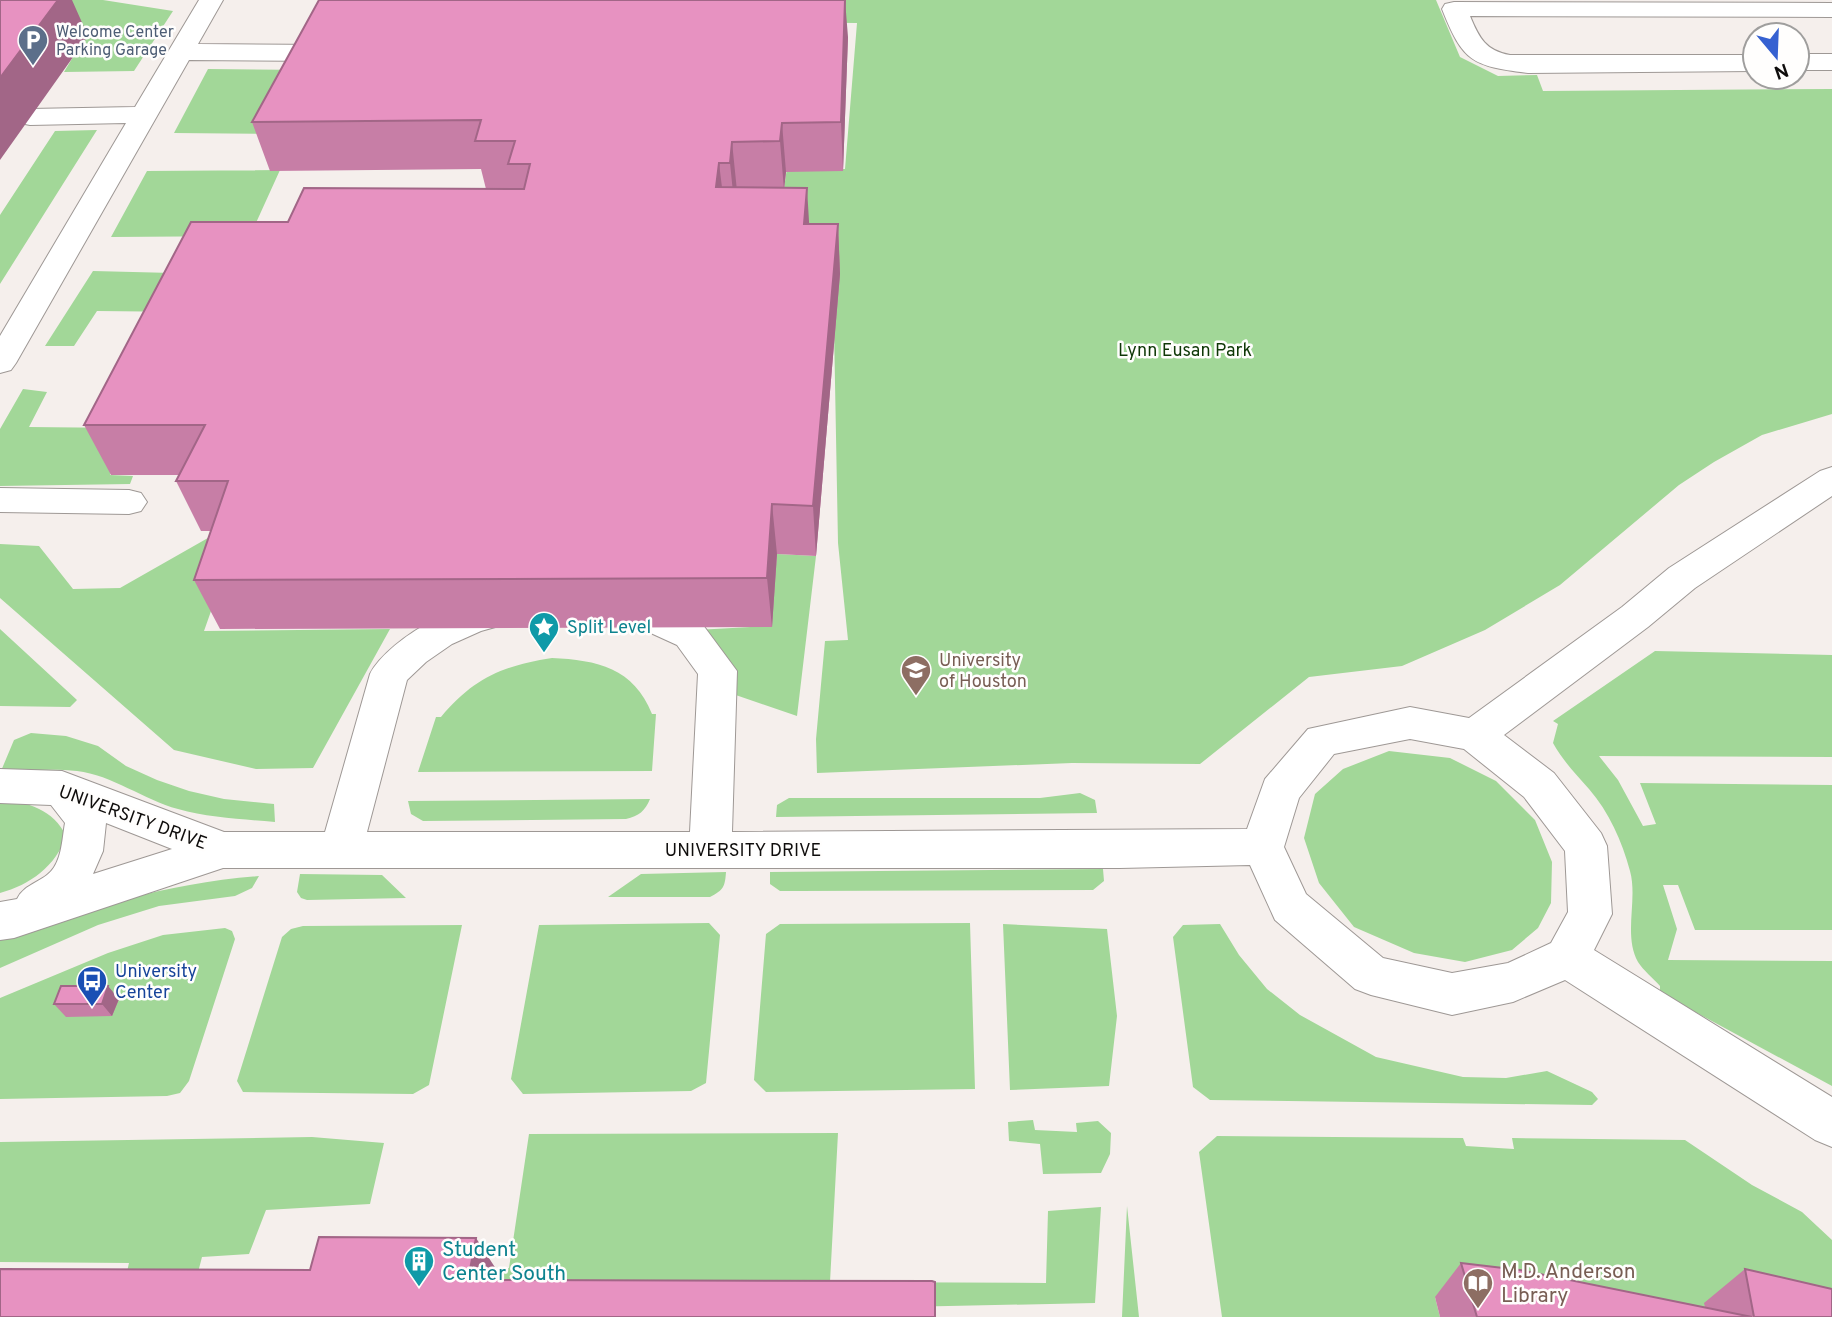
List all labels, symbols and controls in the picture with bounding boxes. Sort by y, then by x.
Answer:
north arrow [1741,21,1811,91]
parking icon: Welcome Center Parking Garage [16,23,50,67]
place label: Welcome Center Parking Garage [56,23,174,61]
text: N [1771,57,1791,84]
park label: Lynn Eusan Park [1118,340,1252,363]
place icon: Split Level [527,610,561,654]
place label: Split Level [567,617,651,640]
place label: University of Houston [939,650,1027,694]
school or university icon: University of Houston [899,653,933,697]
street label: UNIVERSITY DRIVE [55,781,210,856]
street label: UNIVERSITY DRIVE [665,840,821,863]
place label: University Center [115,961,197,1005]
bus stop icon: University Center [75,964,109,1008]
place label: Student Center South [442,1237,566,1288]
building icon: Student Center South [402,1244,436,1288]
place label: M.D. Anderson Library [1501,1259,1636,1310]
library icon: M.D. Anderson Library [1461,1266,1495,1310]

